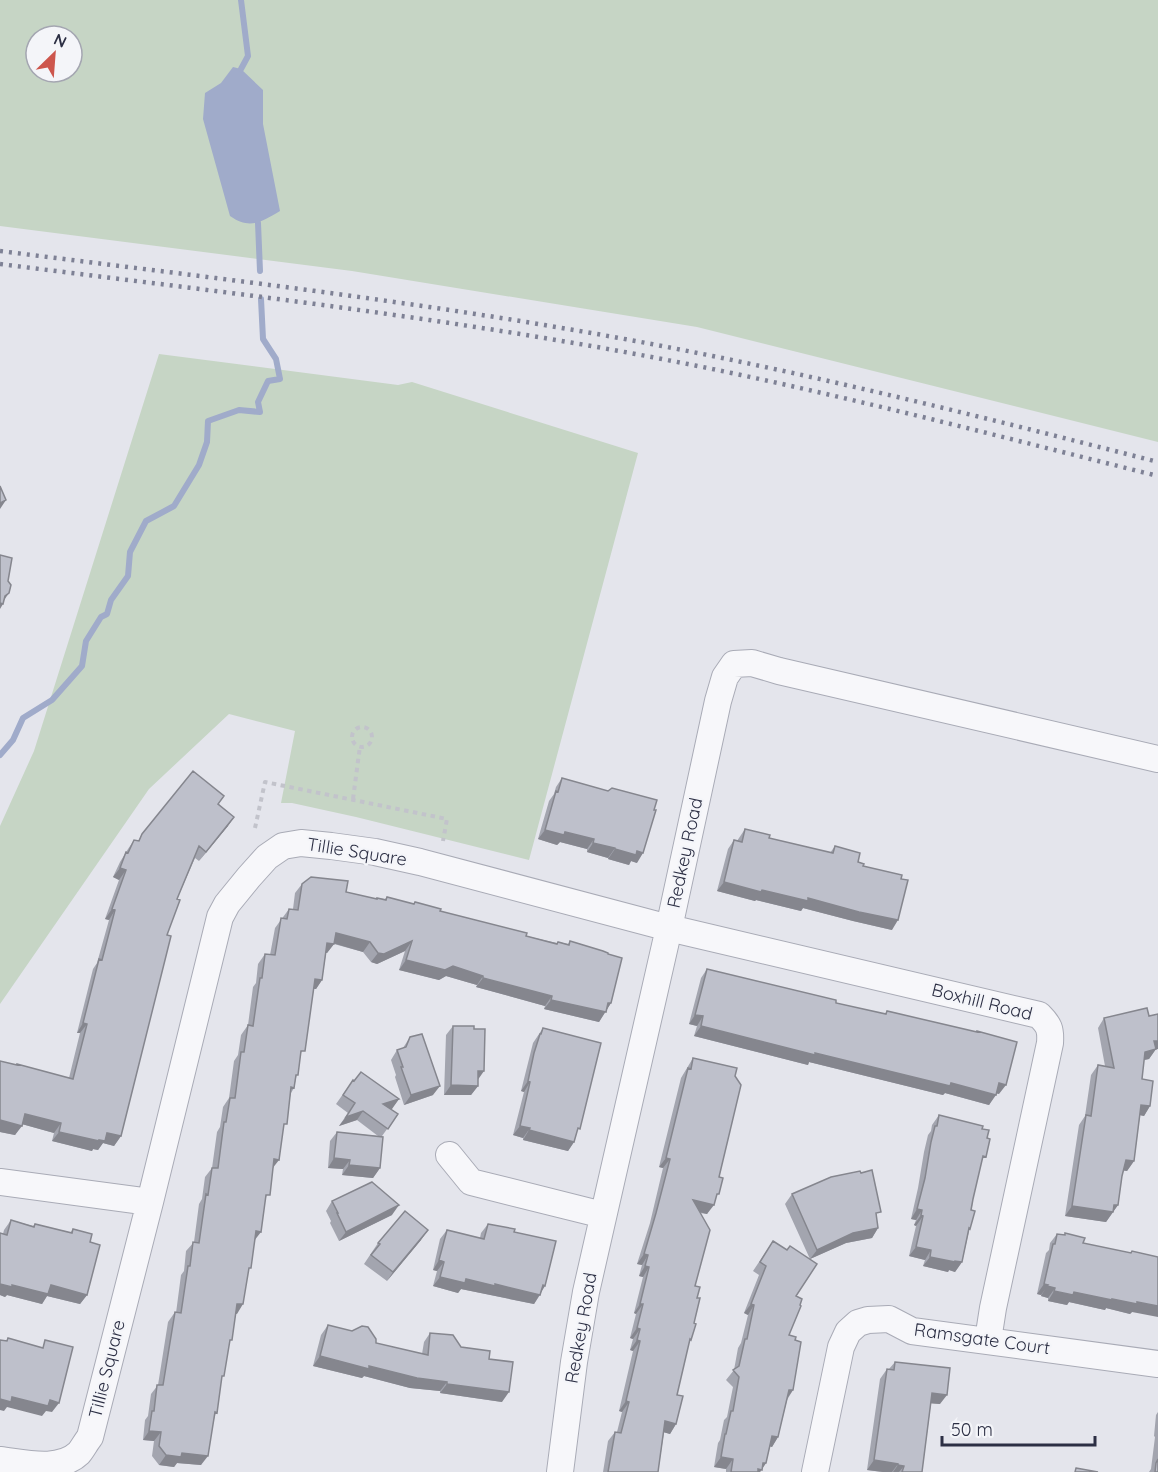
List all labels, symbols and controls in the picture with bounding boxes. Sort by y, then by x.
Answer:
north arrow [24,24,84,84]
text: N [51,29,70,52]
street label: Redkey Road [662,796,707,910]
street label: Tillie Square [305,832,409,871]
street label: Boxhill Road [929,978,1035,1025]
street label: Redkey Road [559,1271,602,1385]
street label: Tillie Square [83,1317,130,1421]
street label: Ramsgate Court [913,1318,1051,1359]
scale bar [942,1409,1095,1447]
text: 50 m [951,1418,993,1441]

